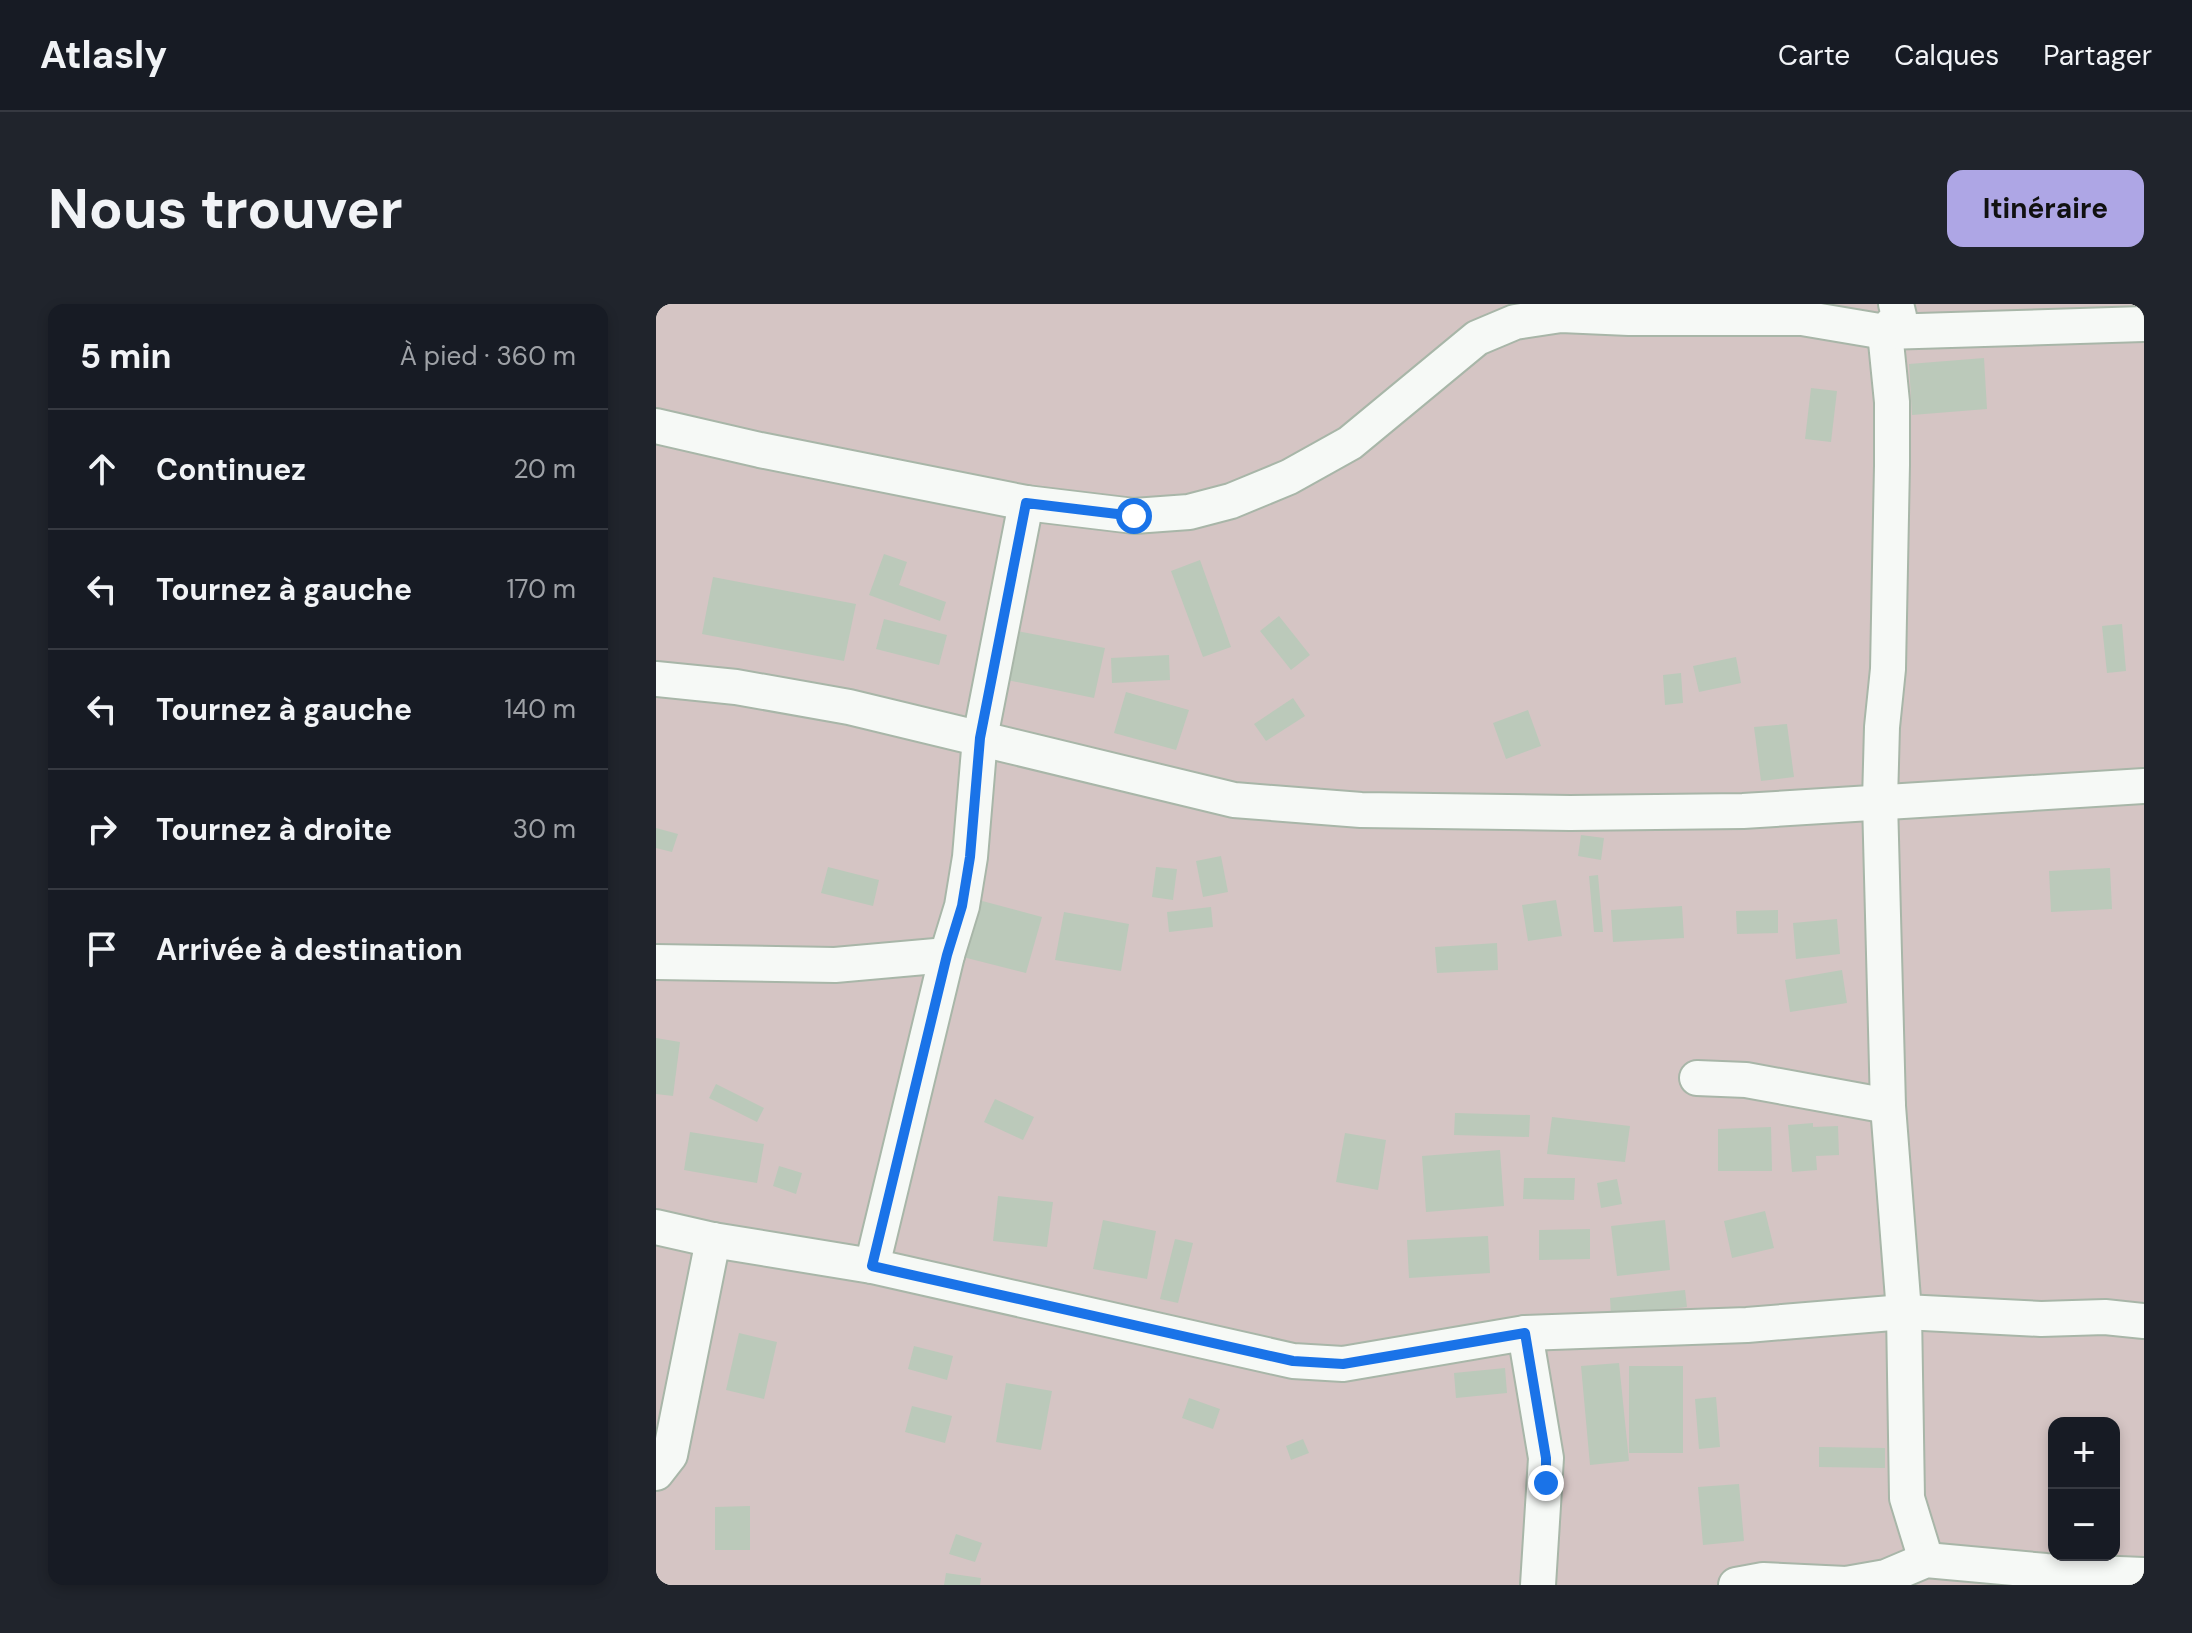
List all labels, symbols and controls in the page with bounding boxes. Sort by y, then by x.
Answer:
text: Atlasly [40,30,167,80]
text: Carte [1778,37,1850,74]
text: Calques [1894,37,1999,74]
text: Partager [2043,37,2152,74]
button: Itinéraire [1947,170,2144,247]
text: Nous trouver [48,172,403,245]
text: 5 min [80,334,171,379]
text: À pied · 360 m [400,339,576,373]
icon: ahead [80,447,124,491]
text: Continuez [156,450,306,489]
text: 20 m [513,452,576,486]
route start [1116,498,1152,534]
icon: left [80,567,124,611]
text: Tournez à gauche [156,570,412,609]
text: 170 m [507,572,576,606]
icon: left [80,687,124,731]
text: Tournez à gauche [156,690,412,729]
text: 140 m [504,692,576,726]
icon: right [80,807,124,851]
text: Tournez à droite [156,810,392,849]
text: 30 m [513,812,576,846]
icon: arrive [80,927,124,971]
text: Arrivée à destination [156,930,462,969]
map controls [2048,1417,2120,1561]
button: + [2048,1417,2120,1489]
route end [1528,1465,1564,1501]
button: − [2048,1489,2120,1561]

